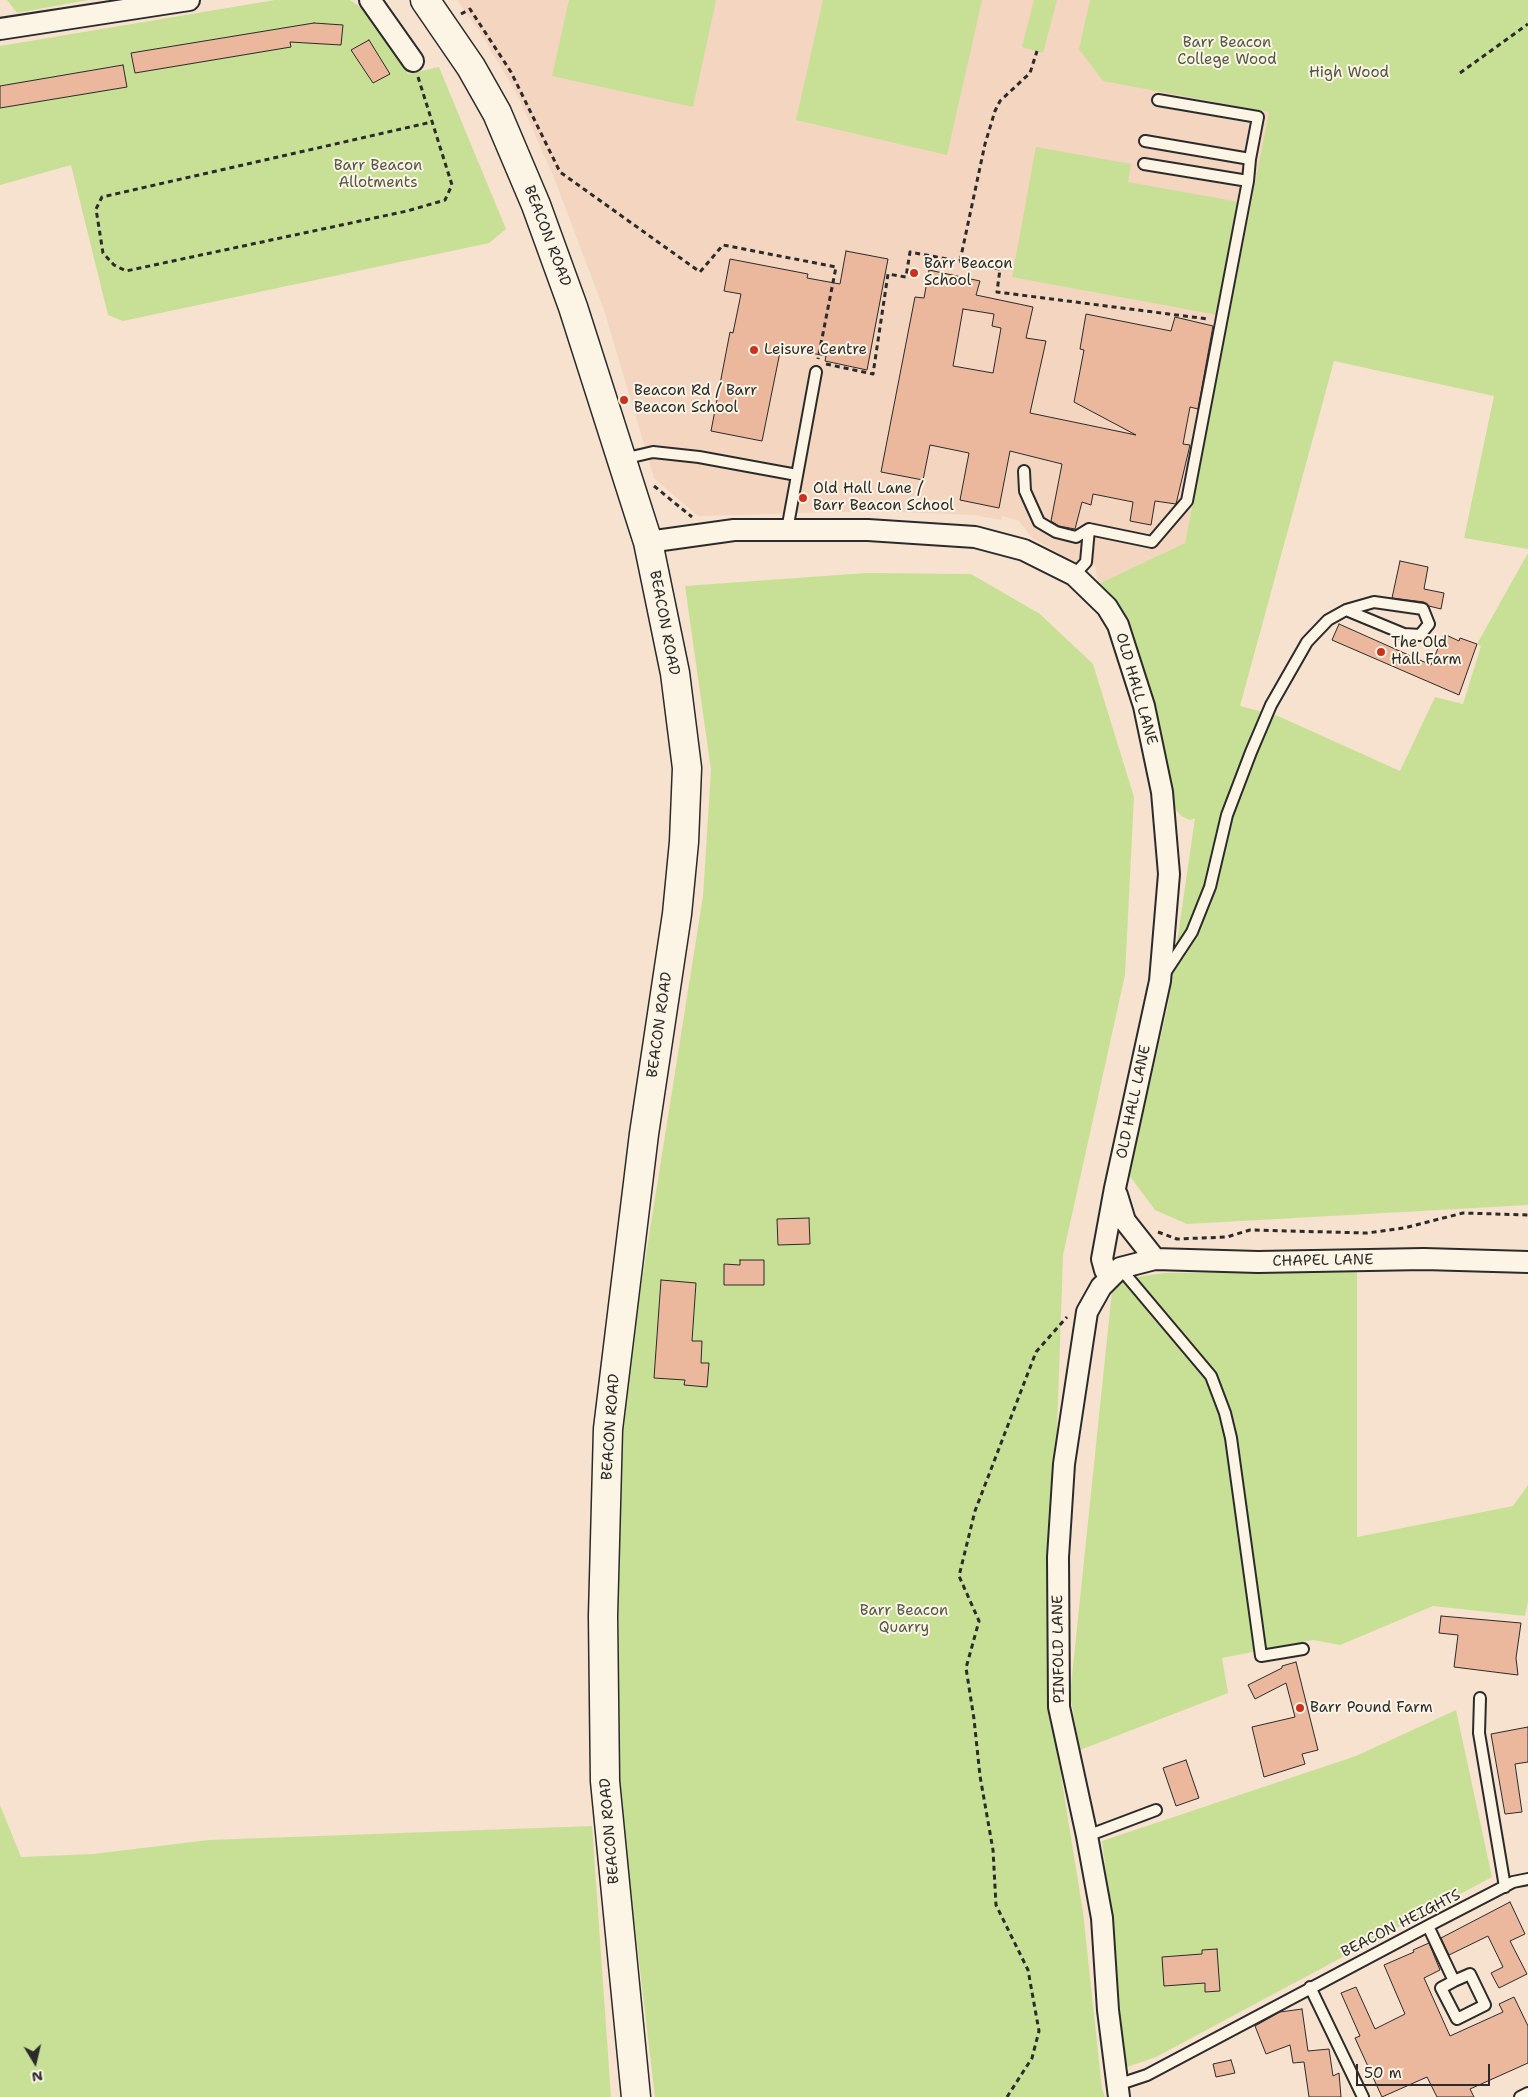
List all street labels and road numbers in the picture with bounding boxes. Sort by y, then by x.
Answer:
street label: BEACON ROAD [520,183,574,289]
street label: BEACON ROAD [645,569,683,677]
street label: OLD HALL LANE [1111,631,1161,747]
street label: BEACON ROAD [644,971,676,1079]
street label: OLD HALL LANE [1113,1043,1155,1161]
street label: CHAPEL LANE [1272,1251,1374,1271]
street label: BEACON ROAD [598,1373,624,1481]
street label: PINFOLD LANE [1049,1594,1069,1704]
street label: BEACON ROAD [596,1777,624,1885]
street label: BEACON HEIGHTS [1338,1886,1464,1962]

